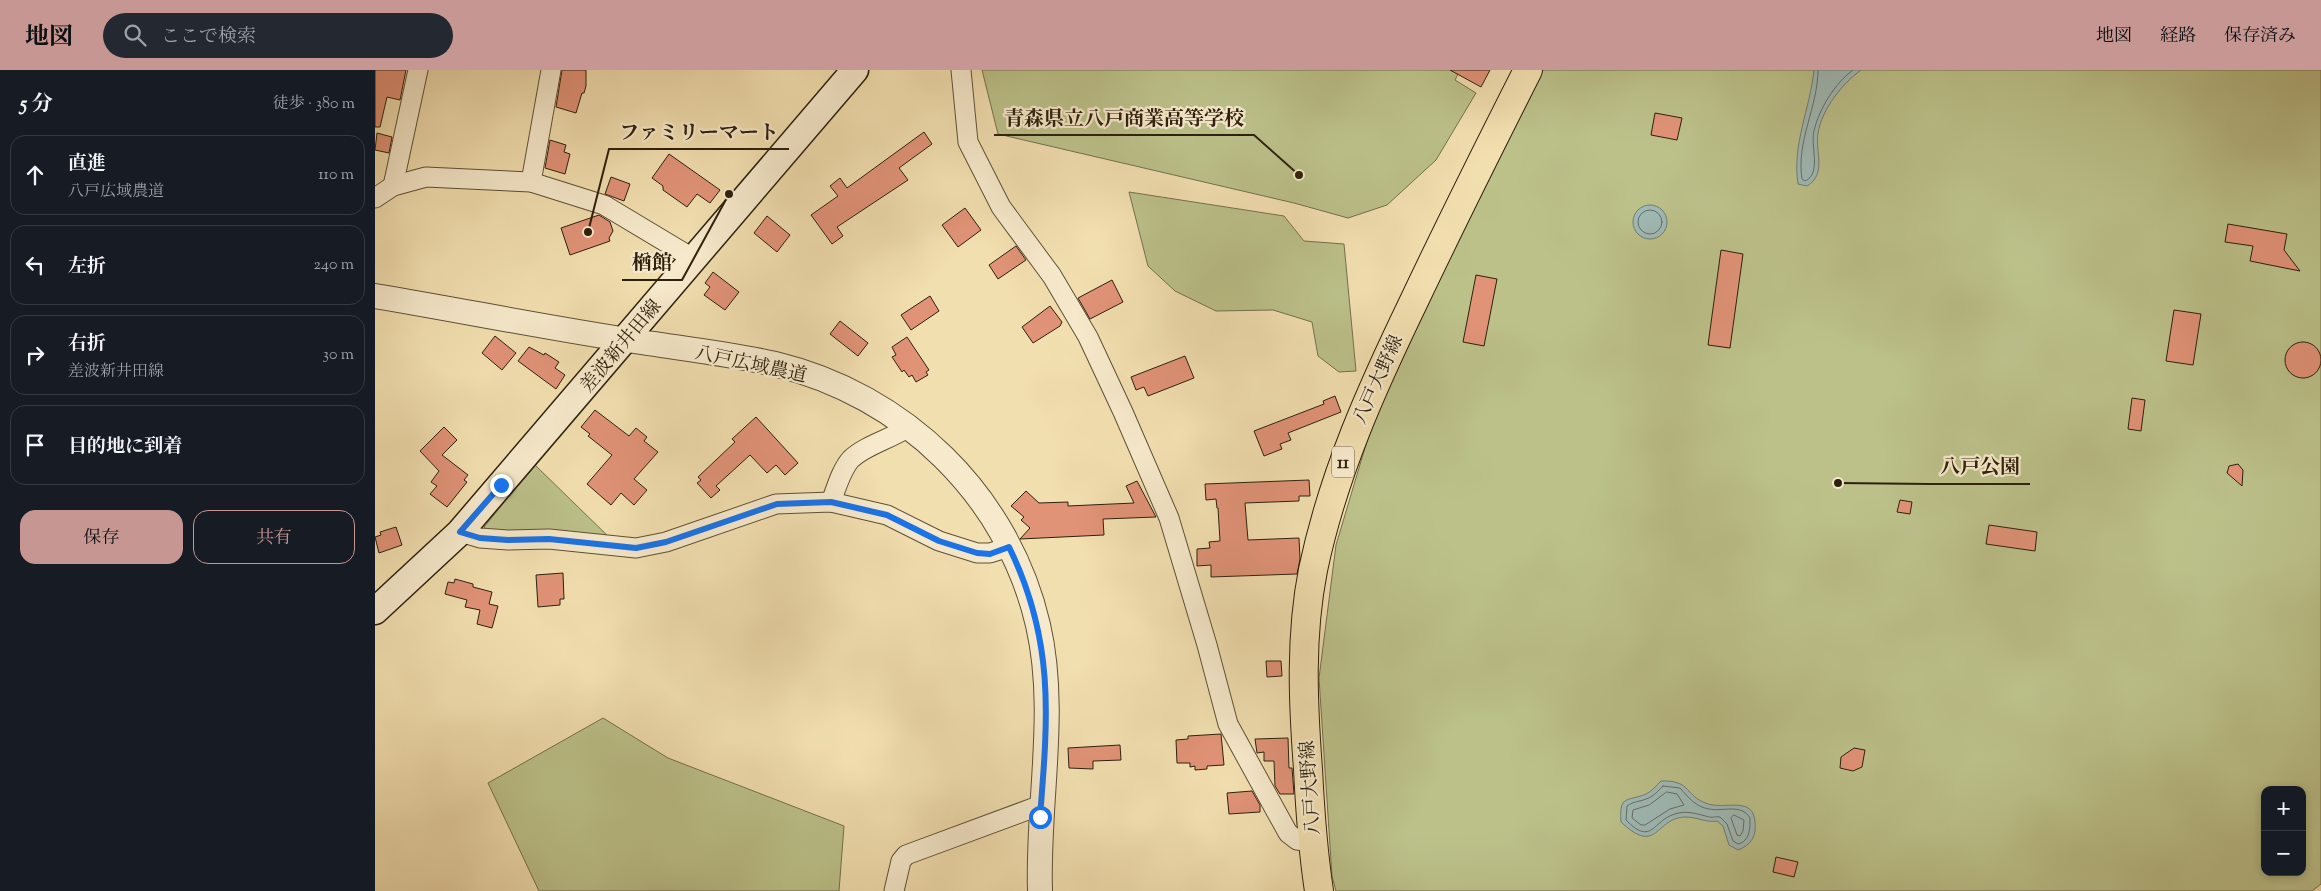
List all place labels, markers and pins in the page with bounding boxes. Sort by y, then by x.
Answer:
callout: 青森県立八戸商業高等学校 [994,100,1254,135]
callout: ファミリーマート [609,114,789,149]
callout: 楢館 [622,245,682,280]
callout: 八戸公園 [1930,449,2030,484]

